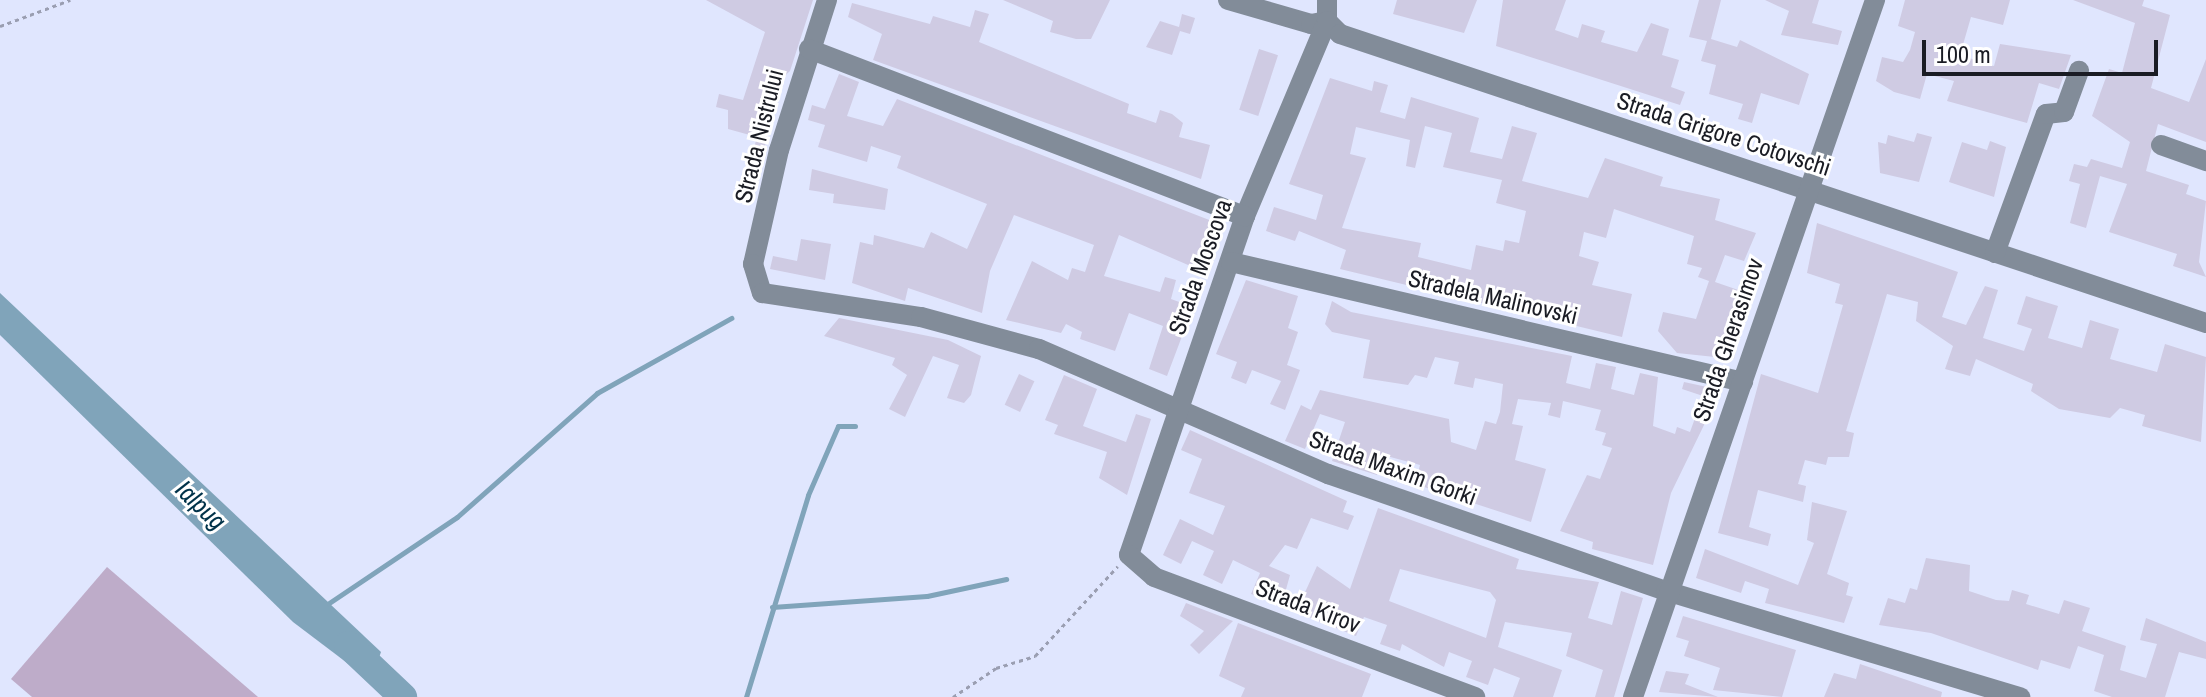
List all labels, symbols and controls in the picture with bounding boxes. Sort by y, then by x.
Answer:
scale bar [1926,24,2162,74]
text: 100 m [1936,38,1991,70]
street label: Strada Nistrului [728,66,790,206]
street label: Strada Grigore Cotovschi [1613,86,1835,182]
street label: Strada Moscova [1162,195,1238,339]
street label: Strada Gherasimov [1687,255,1769,425]
street label: Stradela Malinovski [1406,264,1580,330]
street label: Strada Maxim Gorki [1305,424,1481,512]
water label: Ialpug [169,474,233,536]
street label: Strada Kirov [1252,573,1364,639]

